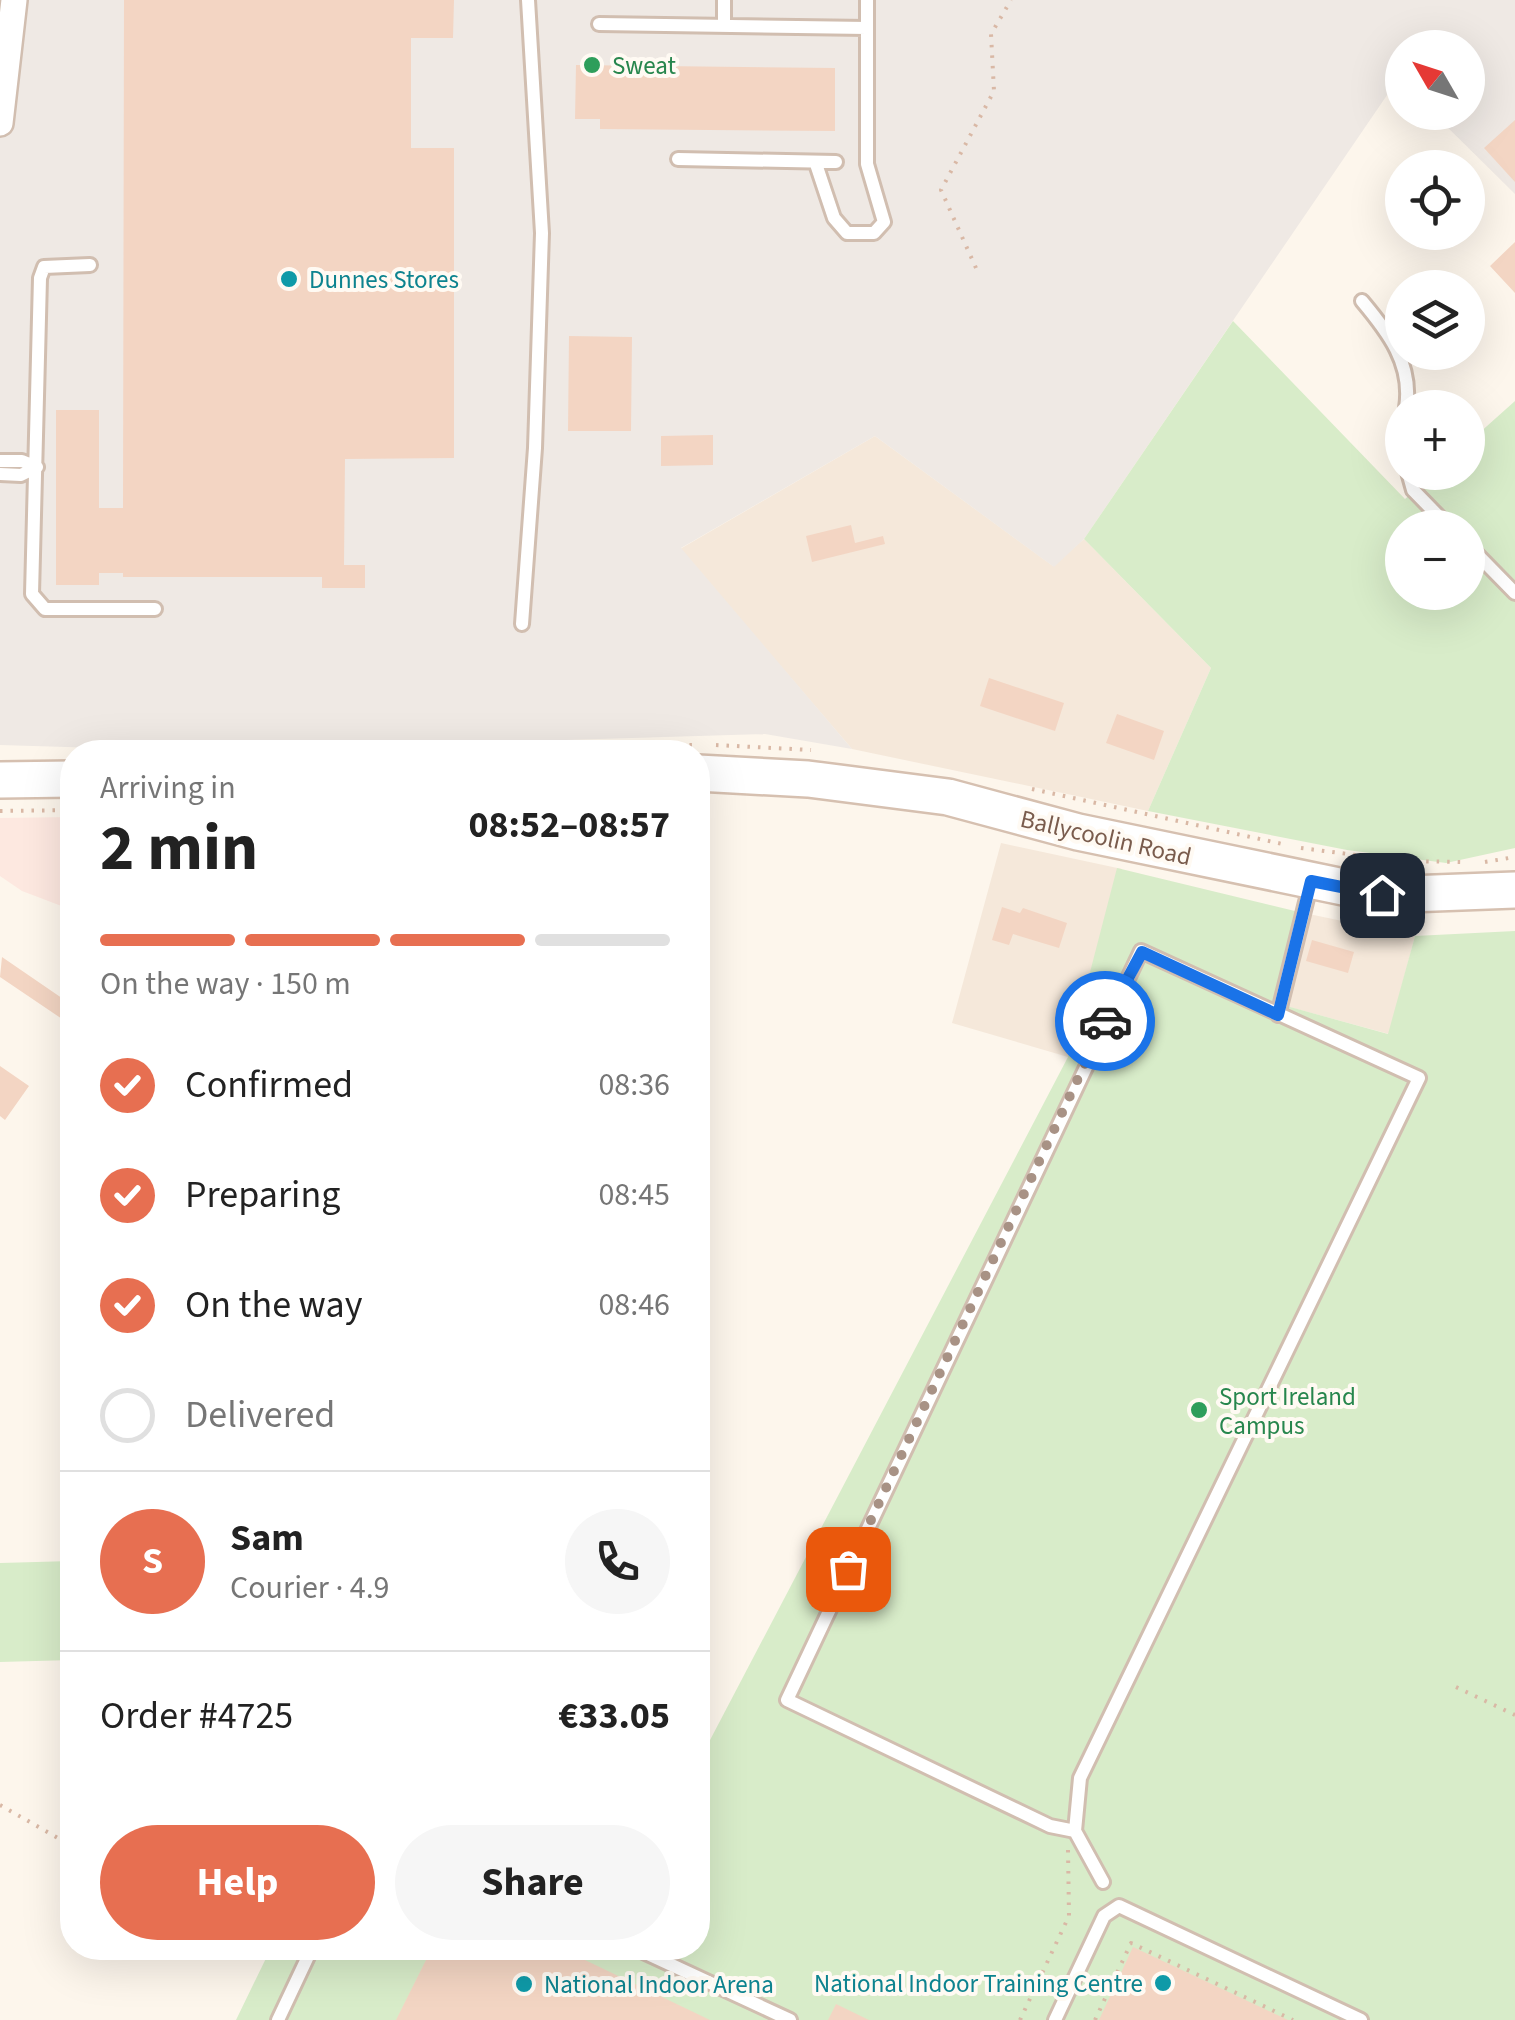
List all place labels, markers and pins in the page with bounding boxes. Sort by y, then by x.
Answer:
place label: Sweat [612,48,677,84]
marker: Sweat [581,54,603,76]
place label: Dunnes Stores [309,262,459,298]
marker: Dunnes Stores [278,268,300,290]
pin [1340,853,1425,938]
place label: Sport Ireland Campus [1219,1379,1356,1444]
marker: Sport Ireland Campus [1188,1399,1210,1421]
pin [806,1527,891,1612]
place label: National Indoor Training Centre [814,1966,1143,2002]
place label: National Indoor Arena [544,1967,774,2003]
marker: National Indoor Training Centre [1152,1972,1174,1994]
marker: National Indoor Arena [513,1973,535,1995]

